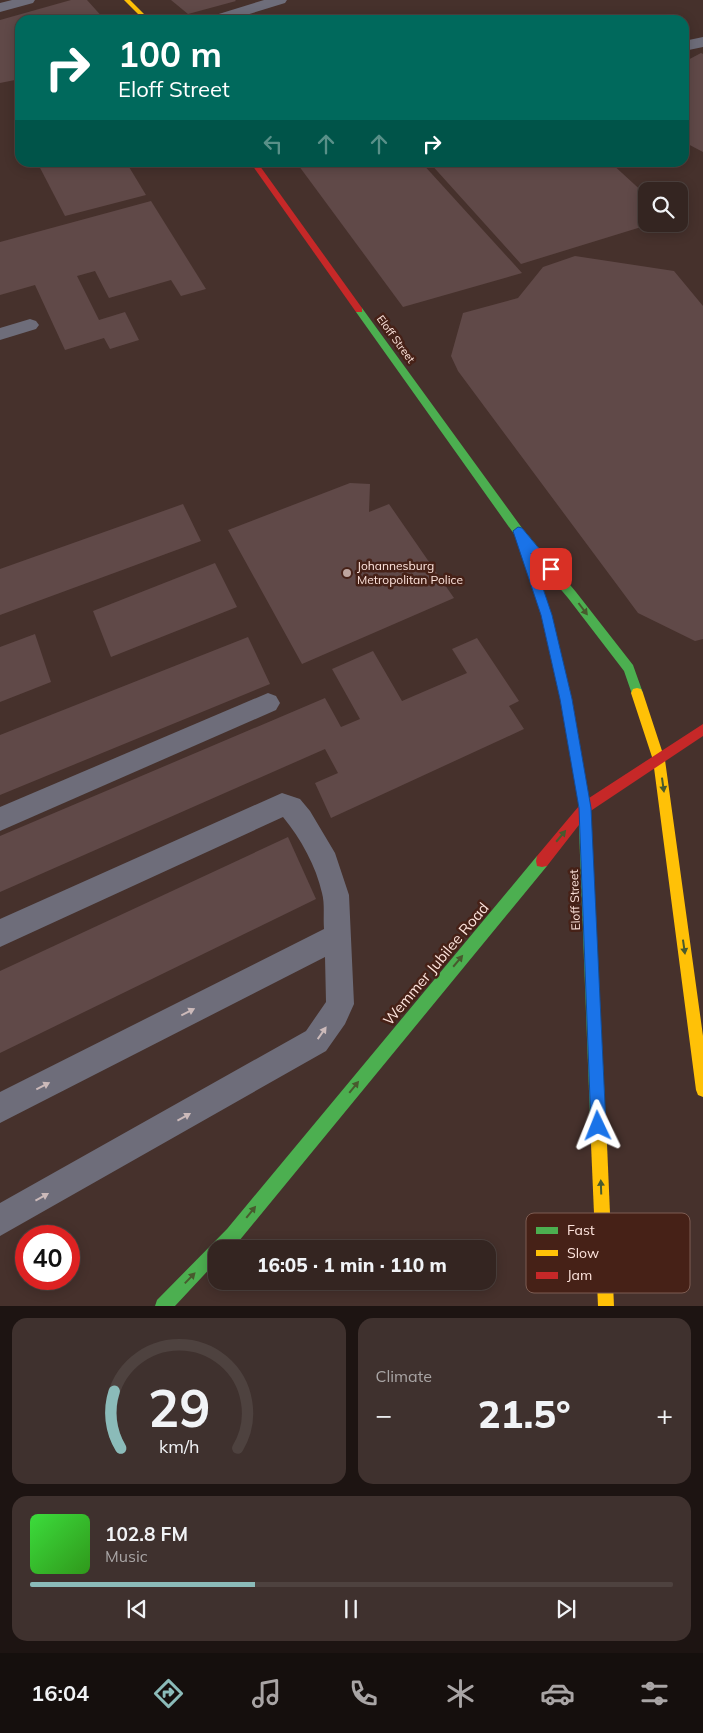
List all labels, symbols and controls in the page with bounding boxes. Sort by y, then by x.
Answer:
text: 100 m [118,32,222,76]
icon: right [35,35,100,100]
text: Eloff Street [118,75,230,103]
icon: left [259,130,287,158]
icon: ahead [312,130,340,158]
icon: ahead [365,130,393,158]
icon: right [418,130,446,158]
map controls [638,182,688,232]
button: search [638,182,688,232]
street label: Eloff Street [374,312,418,366]
pin [530,548,572,590]
icon: arrive [537,555,565,583]
place label: Johannesburg Metropolitan Police [357,558,463,587]
marker: Johannesburg Metropolitan Police [341,567,353,579]
one-way arrow [578,602,588,616]
one-way arrow [659,778,667,794]
one-way arrow [556,830,567,843]
street label: Eloff Street [566,869,583,931]
street label: Wemmer Jubilee Road [379,898,493,1029]
one-way arrow [680,939,688,955]
one-way arrow [452,955,463,968]
one-way arrow [181,1008,196,1016]
one-way arrow [317,1026,327,1040]
one-way arrow [349,1080,360,1093]
one-way arrow [36,1081,51,1090]
position arrow [571,1099,623,1151]
one-way arrow [177,1112,191,1121]
one-way arrow [597,1179,605,1195]
one-way arrow [36,1192,49,1201]
one-way arrow [246,1206,257,1219]
legend [526,1213,690,1293]
text: Fast [567,1221,595,1239]
speed limit sign: 40 [15,1225,80,1290]
text: Slow [567,1244,599,1262]
text: 16:05 · 1 min · 110 m [257,1253,447,1277]
text: Jam [567,1266,592,1284]
one-way arrow [184,1273,196,1285]
text: Climate [376,1366,432,1386]
text: 29 [148,1375,210,1440]
text: 21.5° [478,1390,571,1438]
text: − [376,1397,392,1432]
text: + [656,1397,673,1432]
text: km/h [159,1435,199,1457]
text: 102.8 FM [105,1522,188,1546]
text: Music [105,1546,148,1566]
icon: previous [123,1595,151,1623]
icon: pause [337,1595,365,1623]
icon: next [552,1595,580,1623]
icon: directions [151,1676,186,1711]
icon: music [249,1676,284,1711]
icon: phone [346,1676,381,1711]
icon: climate [443,1676,478,1711]
icon: car [540,1676,575,1711]
icon: filters [637,1676,672,1711]
text: 16:04 [31,1679,89,1707]

